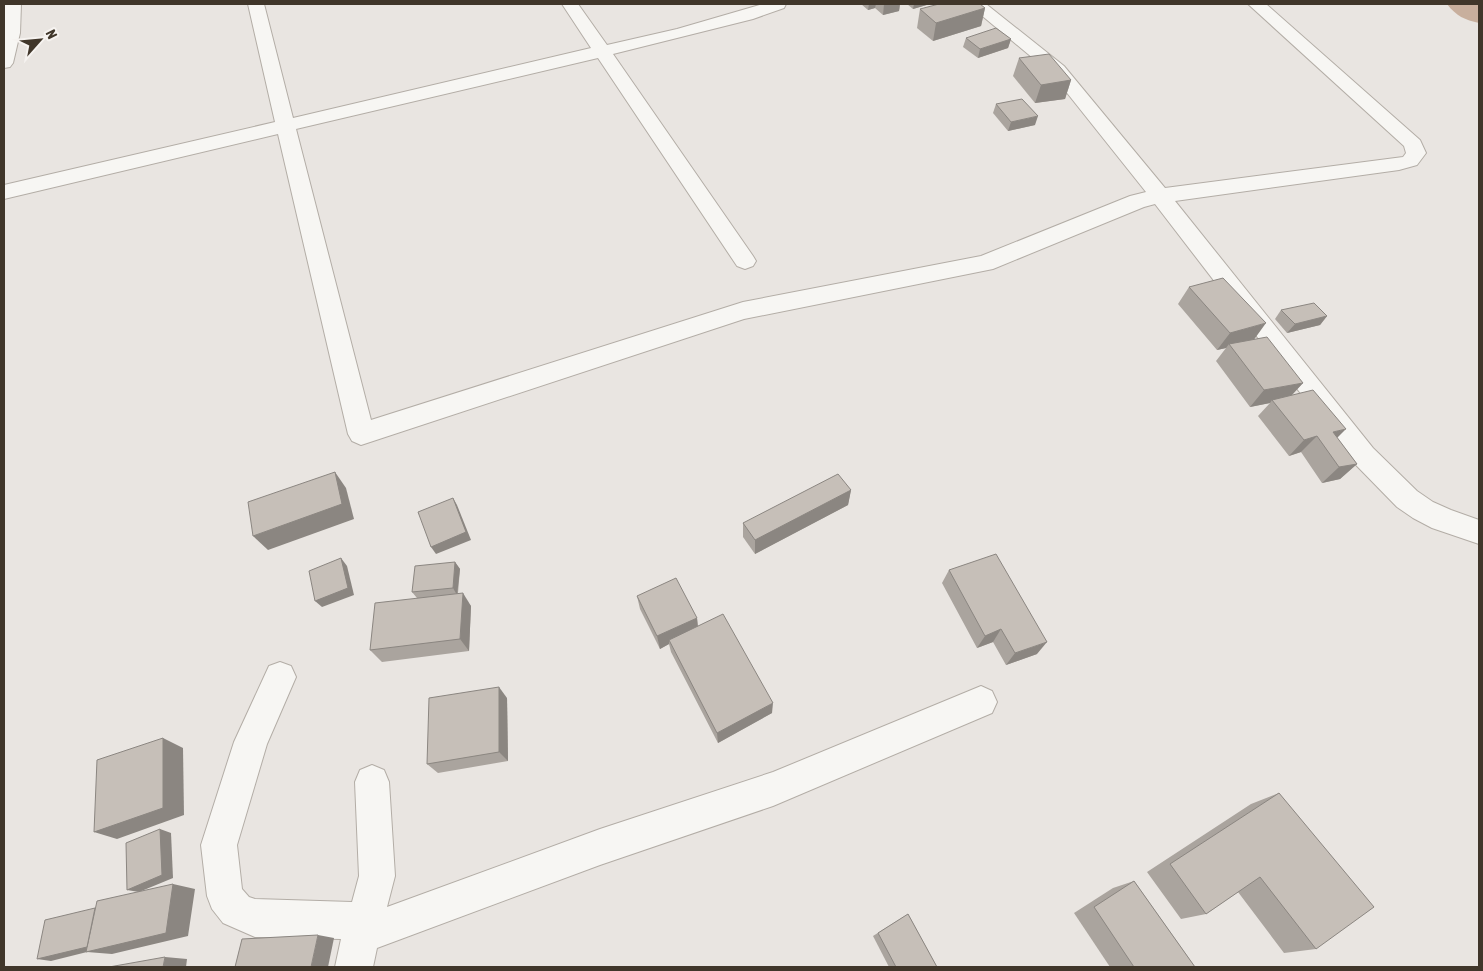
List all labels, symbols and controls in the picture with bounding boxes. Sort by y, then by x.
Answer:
north arrow [15,15,65,65]
text: N [43,27,61,41]

